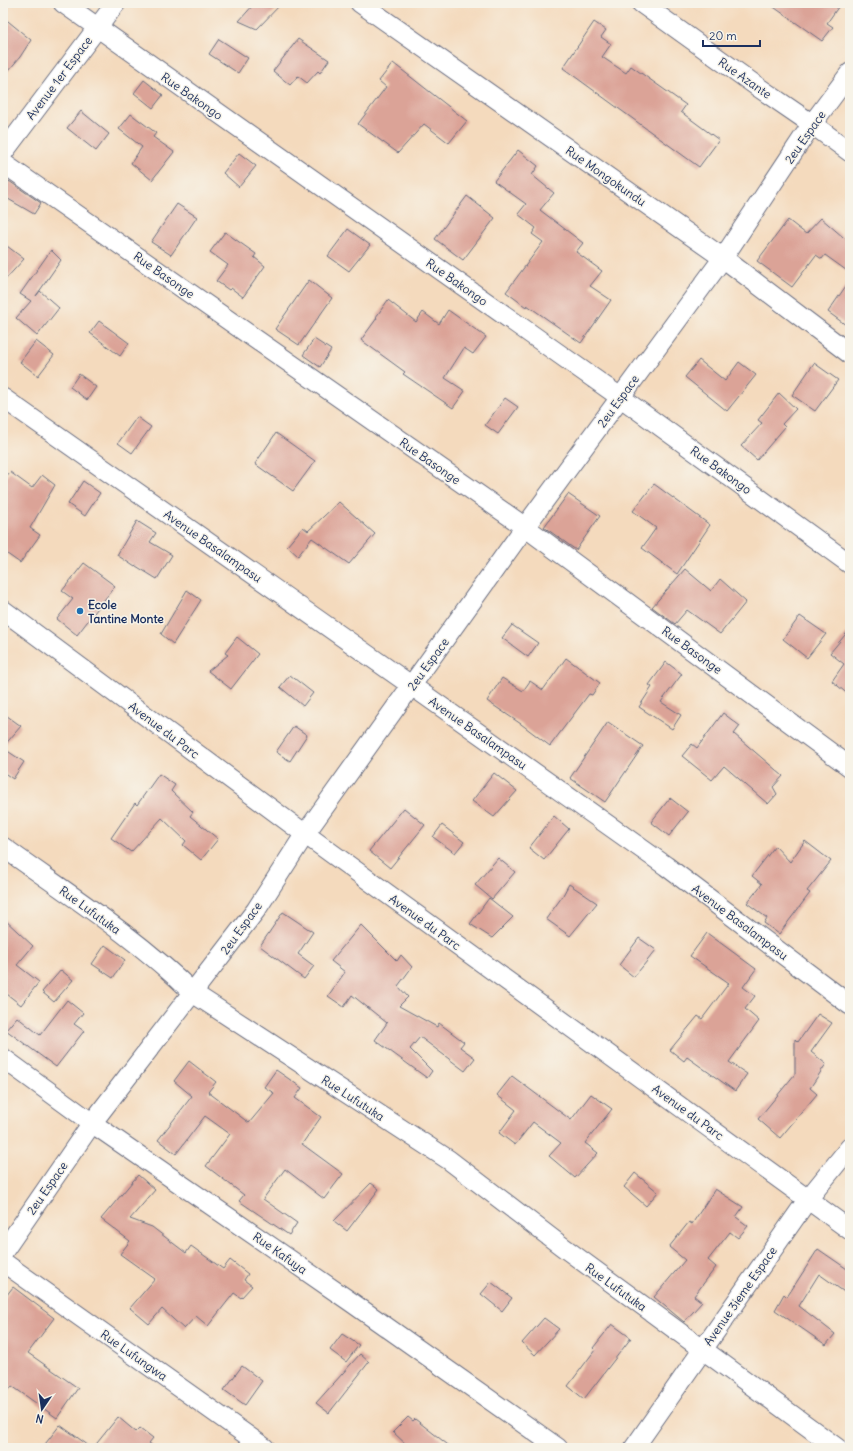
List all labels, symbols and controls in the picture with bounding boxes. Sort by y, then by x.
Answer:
scale bar [703,22,760,48]
text: 20 m [709,28,737,43]
street label: Avenue 1er Espace [23,33,95,123]
street label: Rue Azante [716,54,774,102]
street label: Rue Bakongo [158,69,226,123]
street label: 2eu Espace [781,108,829,166]
street label: Rue Mongokundu [563,143,649,209]
street label: Rue Basonge [131,249,197,301]
street label: Rue Bakongo [423,255,491,309]
street label: 2eu Espace [594,372,642,430]
street label: Rue Basonge [397,435,463,487]
street label: Rue Bakongo [688,443,755,497]
street label: Avenue Basalampasu [161,506,265,586]
place label: Ecole Tantine Monte [88,597,164,626]
marker: Ecole Tantine Monte [75,606,85,616]
street label: Rue Basonge [659,623,725,677]
street label: 2eu Espace [404,635,452,693]
street label: Avenue Basalampasu [426,693,530,773]
street label: Avenue du Parc [126,699,202,761]
street label: Avenue Basalampasu [689,881,791,963]
street label: Rue Lufutuka [56,883,124,937]
street label: Avenue du Parc [386,891,464,953]
street label: 2eu Espace [217,899,265,957]
street label: Rue Lufutuka [319,1072,387,1124]
street label: Avenue du Parc [649,1081,727,1143]
street label: 2eu Espace [23,1159,71,1217]
street label: Rue Kafuya [250,1229,310,1277]
street label: Avenue 3ieme Espace [700,1244,780,1348]
street label: Rue Lufutuka [582,1260,650,1314]
street label: Rue Lufungwa [98,1326,170,1384]
north arrow [22,1389,62,1429]
text: N [34,1411,45,1426]

